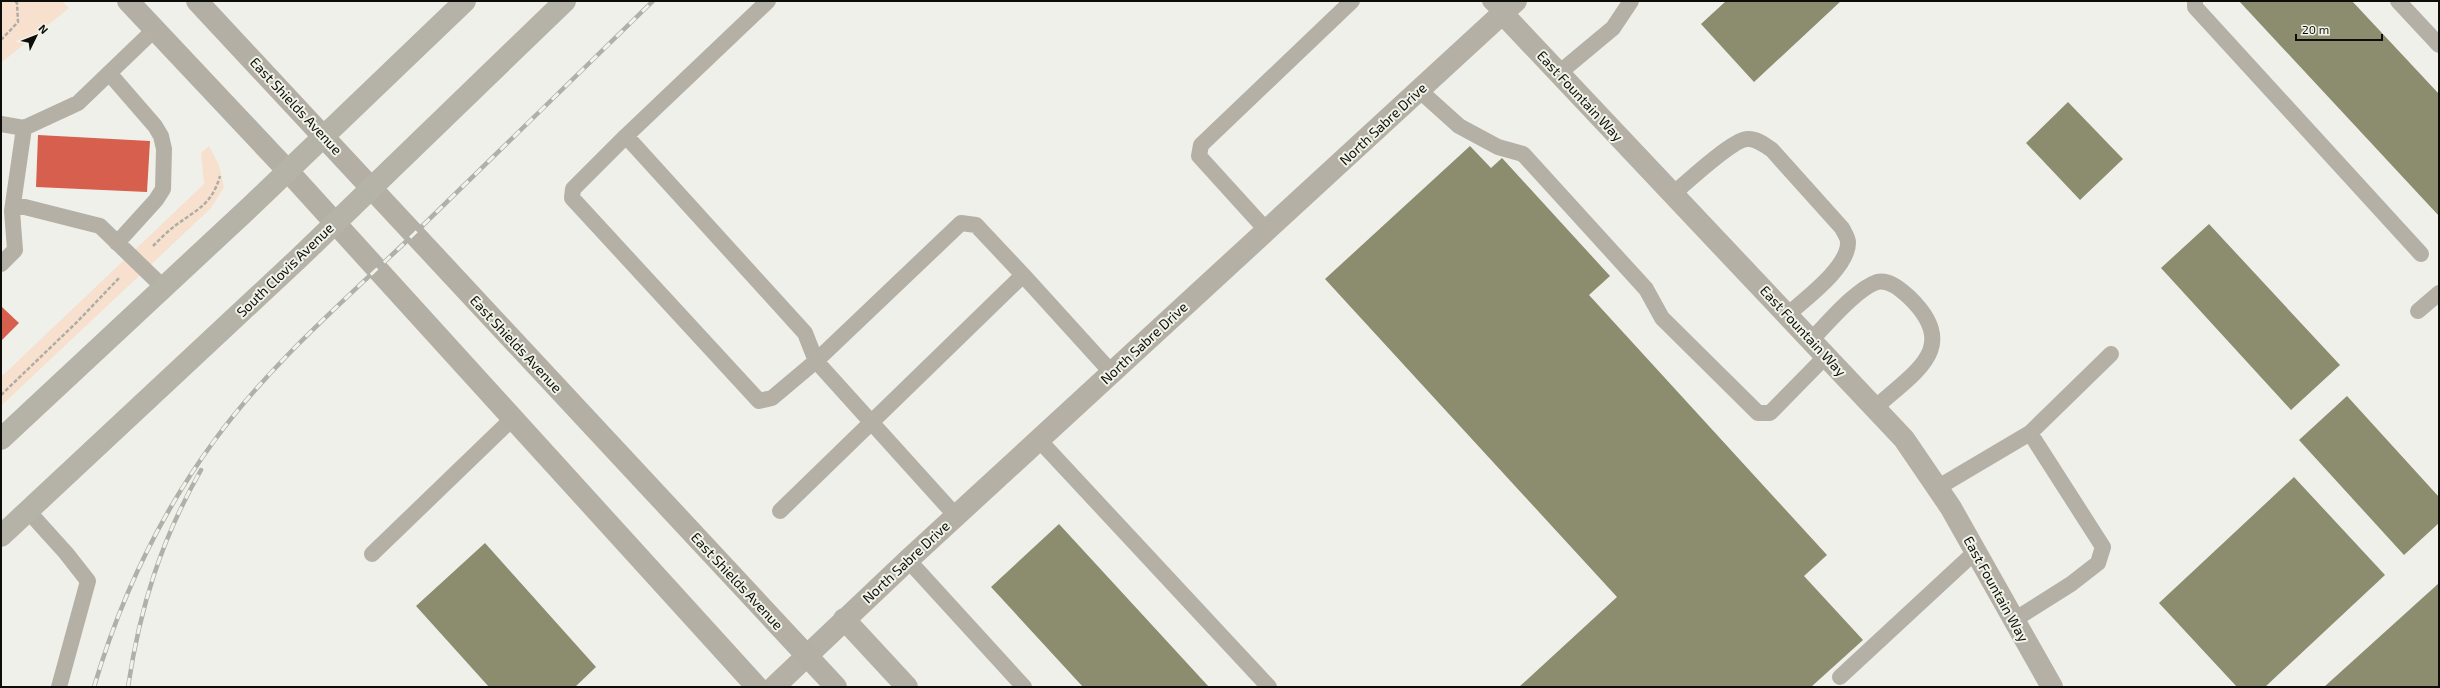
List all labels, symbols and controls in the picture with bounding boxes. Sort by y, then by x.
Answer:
north arrow [16,16,56,56]
scale bar [2296,16,2382,42]
text: N [36,21,51,36]
text: 20 m [2302,22,2329,36]
street label: East Fountain Way [1534,47,1627,145]
street label: East Shields Avenue [247,53,346,158]
street label: North Sabre Drive [1336,79,1430,168]
street label: South Clovis Avenue [233,219,337,320]
street label: East Fountain Way [1757,282,1850,380]
street label: East Shields Avenue [467,291,566,396]
street label: North Sabre Drive [1097,298,1191,387]
street label: North Sabre Drive [859,517,953,606]
street label: East Shields Avenue [688,528,787,633]
street label: East Fountain Way [1960,533,2033,645]

